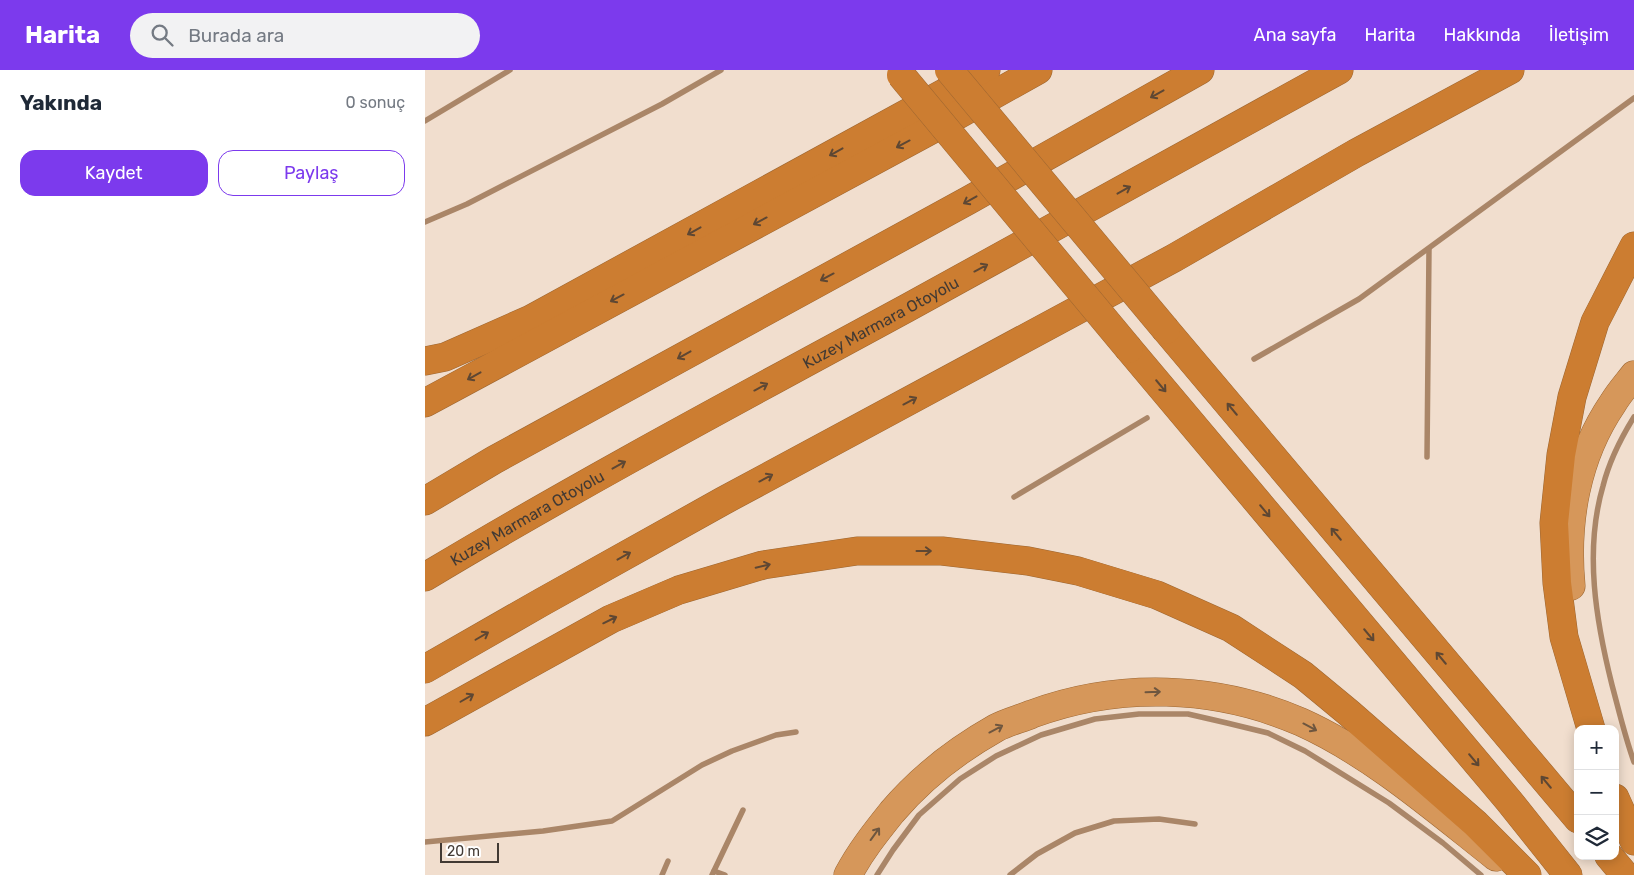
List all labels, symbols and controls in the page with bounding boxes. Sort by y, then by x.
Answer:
search box [130,13,480,58]
text: Harita [25,21,100,49]
icon: search [148,21,176,49]
text: Burada ara [188,24,284,47]
text: Ana sayfa [1254,24,1337,46]
text: Harita [1365,24,1415,46]
text: Hakkında [1443,24,1521,46]
text: İletişim [1549,24,1609,46]
one-way arrow [1150,89,1165,99]
text: Yakında [20,90,102,115]
text: 0 sonuç [345,93,405,112]
one-way arrow [897,140,911,150]
one-way arrow [829,148,844,157]
button: Kaydet [20,150,208,196]
button: Paylaş [218,150,405,196]
one-way arrow [1116,185,1131,195]
one-way arrow [963,195,977,205]
one-way arrow [753,217,768,226]
one-way arrow [687,226,701,236]
one-way arrow [974,263,989,273]
street label: Kuzey Marmara Otoyolu [799,273,962,373]
one-way arrow [820,273,835,282]
one-way arrow [610,294,625,303]
one-way arrow [677,350,692,360]
one-way arrow [467,371,482,381]
one-way arrow [1155,379,1166,392]
one-way arrow [754,382,769,392]
one-way arrow [902,396,917,406]
one-way arrow [1227,403,1238,416]
one-way arrow [611,459,625,469]
street label: Kuzey Marmara Otoyolu [447,466,608,570]
one-way arrow [759,473,774,483]
one-way arrow [1259,504,1270,517]
one-way arrow [1331,527,1342,540]
one-way arrow [916,546,932,556]
one-way arrow [616,551,631,561]
one-way arrow [754,561,770,570]
one-way arrow [602,615,617,625]
one-way arrow [1364,629,1375,642]
one-way arrow [475,631,490,641]
one-way arrow [1436,651,1447,664]
one-way arrow [1144,687,1161,697]
one-way arrow [460,693,475,703]
one-way arrow [1302,723,1317,732]
one-way arrow [989,724,1004,734]
map controls [1574,725,1619,860]
button: + [1574,725,1619,770]
one-way arrow [1468,753,1479,766]
button: − [1574,770,1619,815]
one-way arrow [1541,775,1552,788]
button: layers [1574,815,1619,860]
one-way arrow [870,827,880,841]
scale bar [440,840,499,863]
text: 20 m [447,843,480,860]

